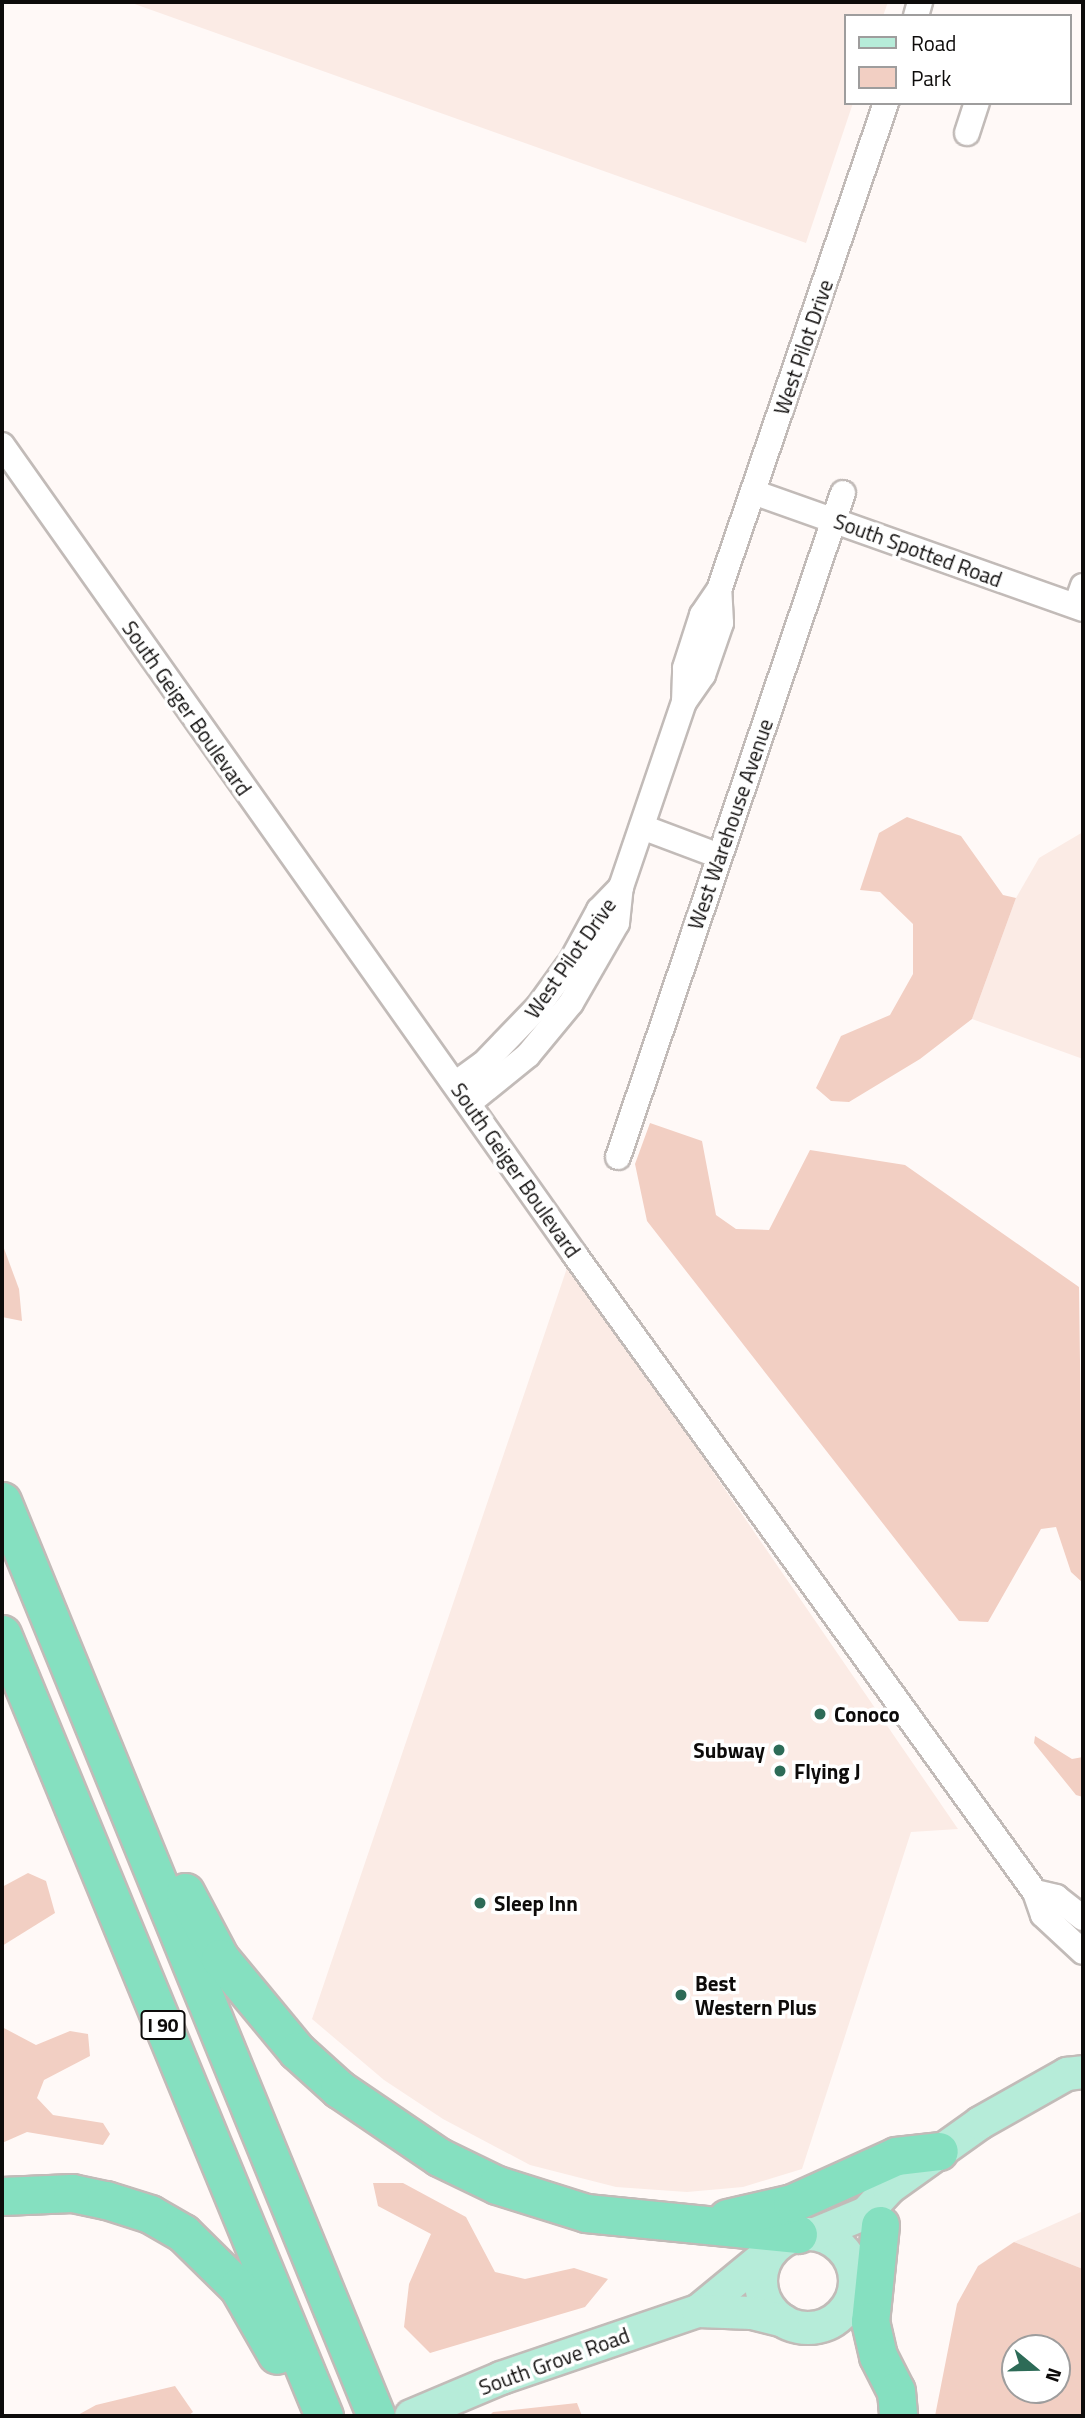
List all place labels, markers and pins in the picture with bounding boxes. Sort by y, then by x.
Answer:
place label: Conoco [834,1701,900,1727]
marker: Conoco [812,1706,828,1722]
place label: Subway [693,1737,765,1763]
marker: Subway [771,1742,787,1758]
place label: Flying J [794,1758,861,1784]
marker: Flying J [772,1763,788,1779]
place label: Sleep Inn [494,1890,578,1916]
marker: Sleep Inn [472,1895,488,1911]
place label: Best Western Plus [695,1970,817,2020]
marker: Best Western Plus [673,1987,689,2003]

